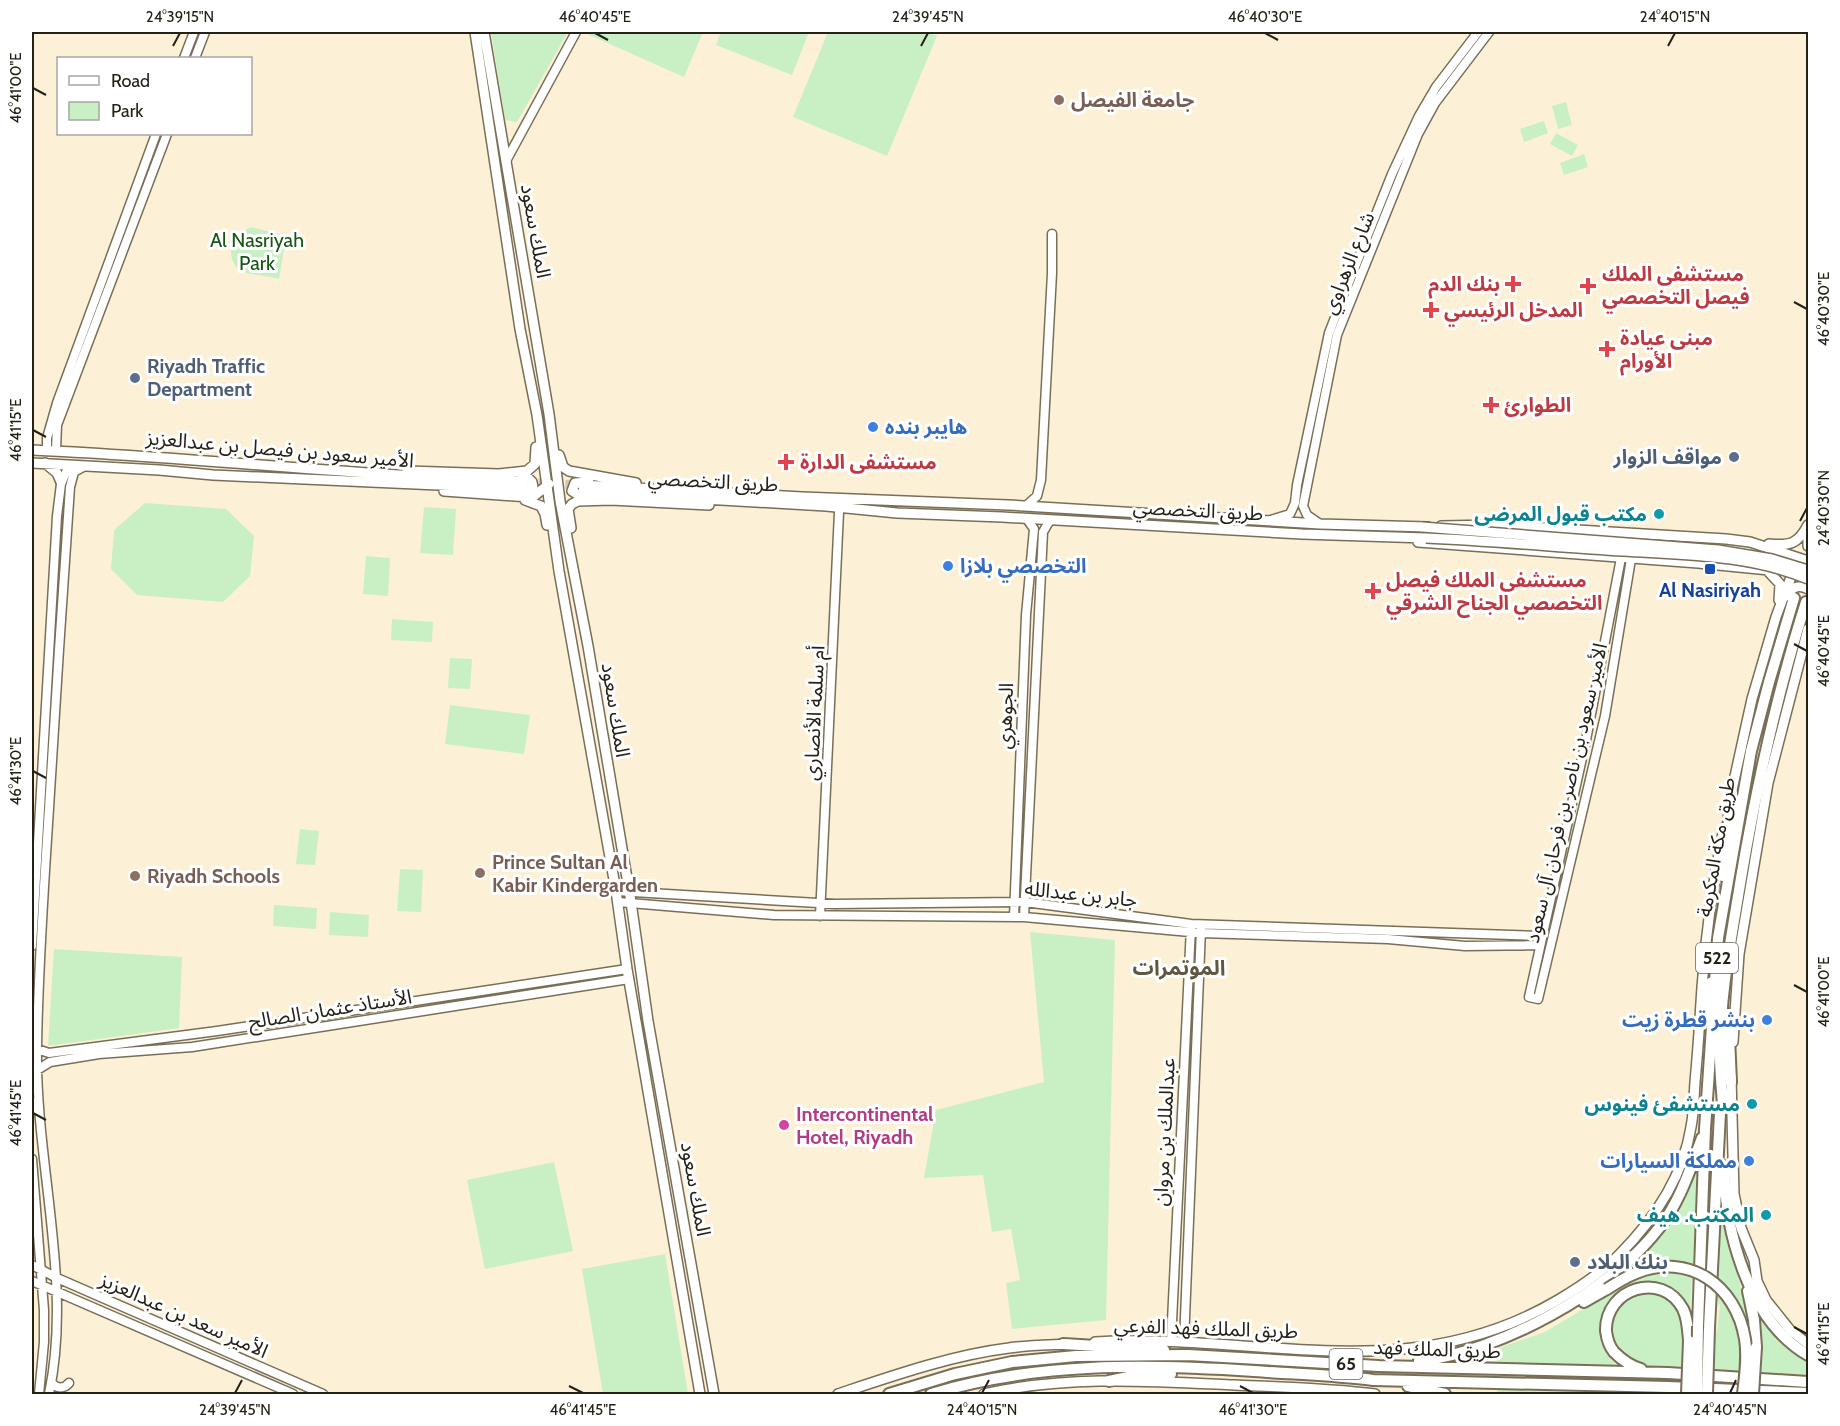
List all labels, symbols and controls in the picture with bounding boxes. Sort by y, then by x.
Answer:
text: 24°39'15"N [146,8,214,26]
text: 46°40'45"E [559,8,631,26]
text: 24°39'45"N [892,8,964,26]
text: 46°40'30"E [1228,8,1302,26]
text: 24°40'15"N [1640,8,1710,26]
text: 46°41'00"E [7,52,25,124]
legend [57,57,252,135]
text: Road [111,70,150,92]
place label: جامعة الفيصل [1071,88,1195,112]
marker: جامعة الفيصل [1052,93,1066,107]
text: Park [111,100,144,122]
street label: الملك سعود [516,182,556,280]
street label: شارع الزهراوي [1317,208,1383,319]
park label: Al Nasriyah Park [210,228,304,275]
place label: مستشفى الملك فيصل التخصصي [1602,262,1750,314]
place label: بنك الدم [1428,272,1500,299]
text: 46°40'30"E [1815,272,1833,346]
marker: بنك الدم [1504,275,1522,293]
marker: مستشفى الملك فيصل التخصصي [1579,277,1597,295]
place label: المدخل الرئيسي [1444,298,1583,327]
marker: المدخل الرئيسي [1422,301,1440,319]
place label: مبنى عيادة الأورام [1620,326,1713,376]
marker: مبنى عيادة الأورام [1598,340,1616,358]
place label: Riyadh Traffic Department [147,354,265,401]
marker: Riyadh Traffic Department [128,371,142,385]
place label: الطوارئ [1504,393,1571,417]
marker: الطوارئ [1482,396,1500,414]
text: 46°41'15"E [7,398,25,462]
place label: هايبر بنده [885,415,968,439]
marker: هايبر بنده [866,420,880,434]
street label: الأمير سعود بن فيصل بن عبدالعزيز [144,425,415,473]
place label: مواقف الزوار [1613,445,1722,469]
place label: مستشفى الدارة [800,450,937,474]
marker: مواقف الزوار [1727,450,1741,464]
marker: مستشفى الدارة [777,453,795,471]
street label: طريق التخصصي [647,466,779,500]
text: 24°40'30"N [1815,470,1833,546]
street label: طريق التخصصي [1132,495,1264,529]
place label: مكتب قبول المرضى [1474,502,1647,526]
marker: مكتب قبول المرضى [1652,507,1666,521]
place label: التخصصي بلازا [960,554,1086,583]
marker: التخصصي بلازا [941,559,955,573]
marker: Al Nasiriyah [1703,562,1717,576]
place label: مستشفى الملك فيصل التخصصي الجناح الشرقي [1386,568,1602,620]
place label: Al Nasiriyah [1659,578,1761,602]
marker: مستشفى الملك فيصل التخصصي الجناح الشرقي [1364,582,1382,600]
text: 46°40'45"E [1815,615,1833,687]
street label: الأمير سعود بن ناصر بن فرحان آل سعود [1520,641,1612,945]
street label: أم سلمة الأنصاري [798,645,833,781]
street label: الملك سعود [597,661,635,759]
street label: الجوهري [992,682,1022,750]
text: 46°41'30"E [7,737,25,805]
street label: طريق مكة المكرمة [1692,775,1741,919]
place label: Prince Sultan Al Kabir Kindergarden [492,850,658,897]
place label: Riyadh Schools [147,864,280,888]
marker: Prince Sultan Al Kabir Kindergarden [473,866,487,880]
marker: Riyadh Schools [128,869,142,883]
street label: جابر بن عبدالله [1023,876,1139,912]
road number: 522 [1696,943,1738,973]
district label: الموتمرات [1133,955,1225,980]
text: 46°41'00"E [1815,956,1833,1028]
street label: الأستاذ عثمان الصالح [246,984,414,1037]
place label: بنشر قطرة زيت [1622,1008,1755,1032]
marker: بنشر قطرة زيت [1760,1013,1774,1027]
street label: عبدالملك بن مروان [1148,1057,1180,1207]
text: 46°41'45"E [7,1080,25,1146]
place label: مستشفئ فينوس [1585,1092,1740,1116]
marker: مستشفئ فينوس [1745,1097,1759,1111]
place label: Intercontinental Hotel, Riyadh [796,1102,933,1149]
marker: Intercontinental Hotel, Riyadh [777,1118,791,1132]
street label: الملك سعود [676,1140,716,1238]
place label: مملكة السيارات [1600,1149,1737,1173]
marker: مملكة السيارات [1742,1154,1756,1168]
place label: المكتب. هيف [1637,1203,1754,1227]
marker: المكتب. هيف [1759,1208,1773,1222]
place label: بنك البلاد [1587,1250,1668,1274]
marker: بنك البلاد [1568,1255,1582,1269]
street label: الأمير سعد بن عبدالعزيز [95,1267,272,1363]
text: 46°41'15"E [1815,1302,1833,1366]
street label: طريق الملك فهد الفرعي [1113,1313,1298,1347]
street label: طريق الملك فهد [1373,1335,1501,1364]
road number: 65 [1330,1349,1362,1379]
text: 24°39'45"N [199,1401,271,1419]
text: 46°41'45"E [550,1401,616,1419]
text: 24°40'15"N [947,1401,1017,1419]
text: 46°41'30"E [1219,1401,1287,1419]
text: 24°40'45"N [1693,1401,1767,1419]

